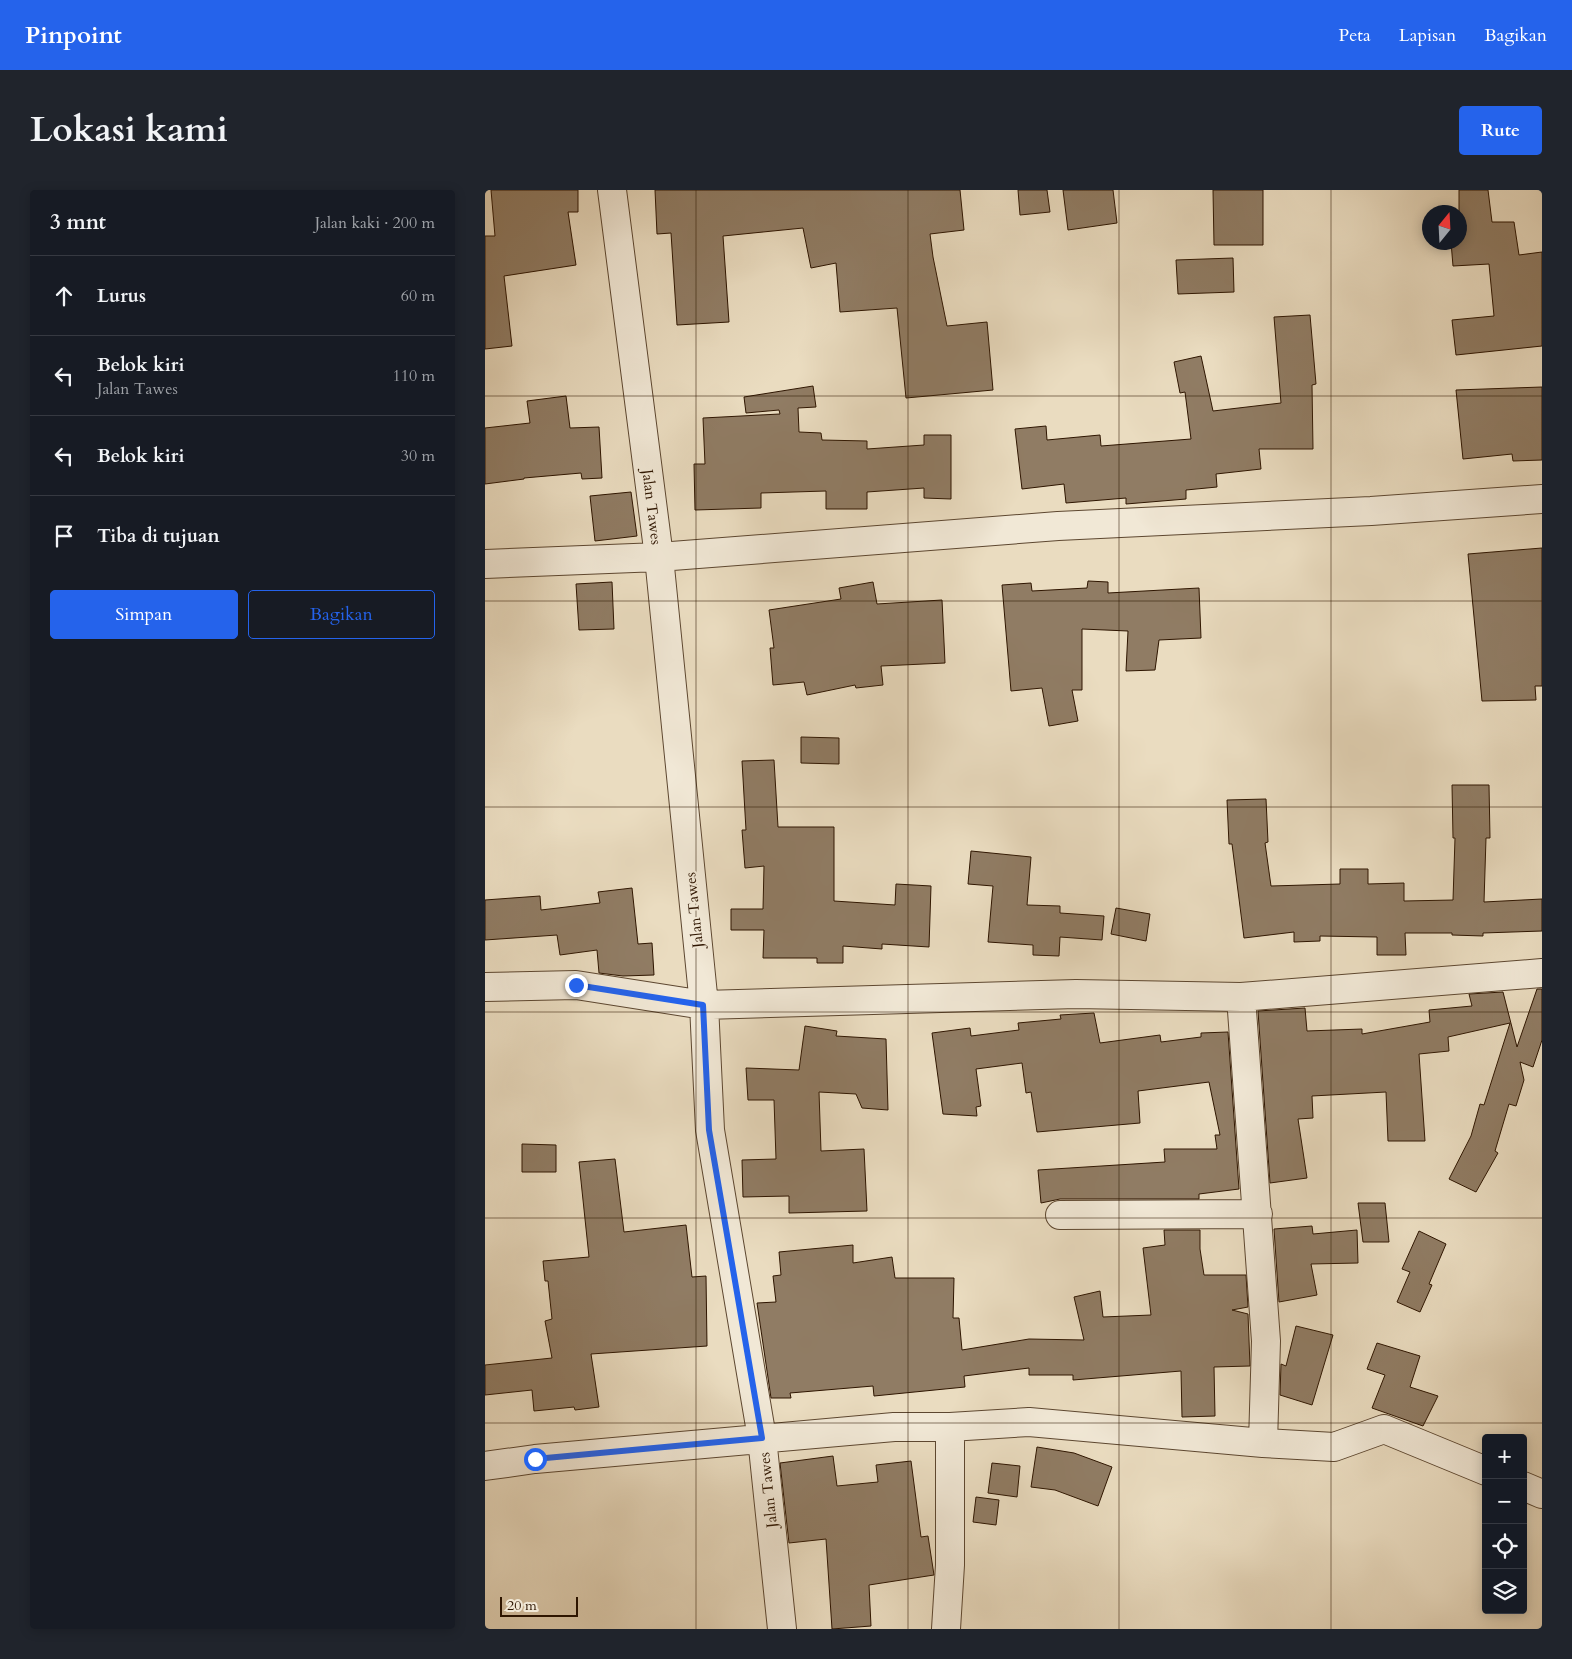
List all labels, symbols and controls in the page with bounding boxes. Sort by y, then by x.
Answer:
text: Pinpoint [25,19,122,52]
text: Peta [1339,23,1371,48]
text: Lapisan [1399,23,1456,48]
text: Bagikan [1484,23,1547,48]
text: Lokasi kami [30,106,228,154]
button: Rute [1459,106,1542,155]
north arrow [1422,205,1467,250]
text: 3 mnt [50,208,106,237]
text: Jalan kaki · 200 m [315,212,435,234]
icon: ahead [50,282,78,310]
text: Lurus [97,283,146,309]
text: 60 m [401,285,435,307]
text: Belok kiri [97,352,184,378]
icon: left [50,362,78,390]
text: 110 m [393,365,435,387]
text: Jalan Tawes [97,378,178,400]
icon: left [50,442,78,470]
text: Belok kiri [97,443,184,469]
text: 30 m [401,445,435,467]
street label: Jalan Tawes [637,466,667,546]
icon: arrive [50,522,78,550]
text: Tiba di tujuan [97,523,220,549]
button: Simpan [50,590,238,639]
button: Bagikan [248,590,435,639]
street label: Jalan Tawes [680,871,708,951]
route end [565,974,588,997]
map controls [1482,1434,1527,1614]
button: + [1482,1434,1527,1479]
route start [524,1448,547,1471]
street label: Jalan Tawes [754,1451,782,1531]
button: − [1482,1479,1527,1524]
button: locate [1482,1524,1527,1569]
button: layers [1482,1569,1527,1614]
scale bar [500,1594,577,1617]
text: 20 m [507,1596,537,1615]

